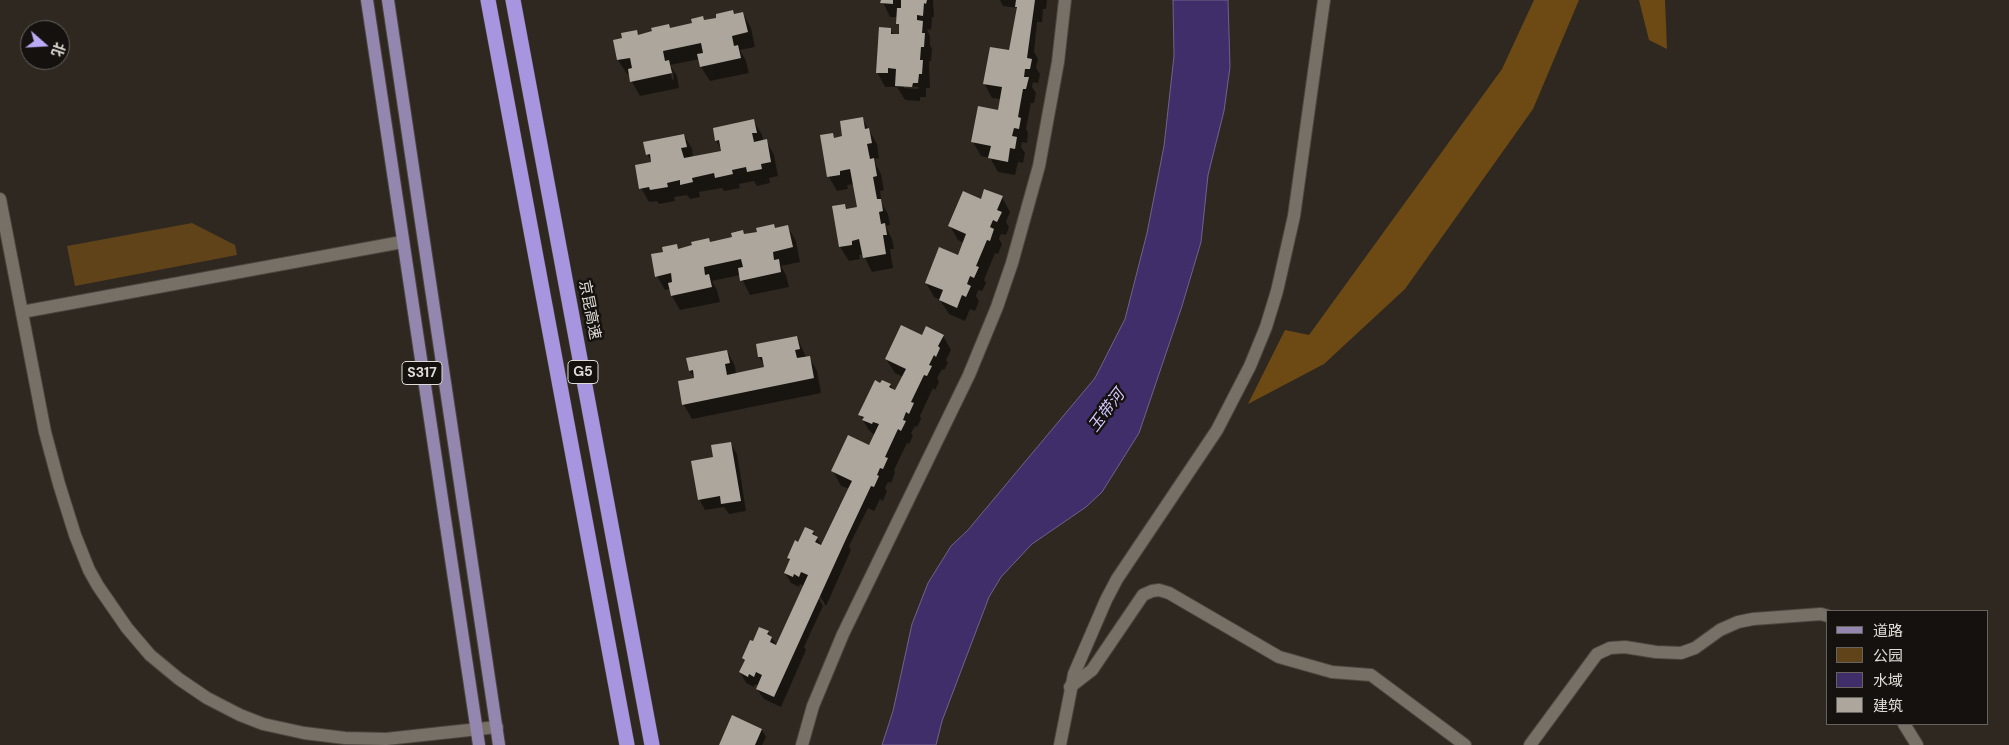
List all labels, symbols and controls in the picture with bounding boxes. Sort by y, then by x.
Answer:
north arrow [20,20,70,70]
text: 北 [47,40,69,59]
street label: 京昆高速 [574,279,604,341]
road number: G5 [568,361,598,384]
road number: S317 [402,362,442,384]
water label: 玉带河 [1085,386,1129,436]
legend [1826,610,1989,725]
text: 道路 [1873,621,1903,641]
text: 公园 [1873,646,1903,666]
text: 水域 [1873,671,1903,691]
text: 建筑 [1873,696,1903,716]

